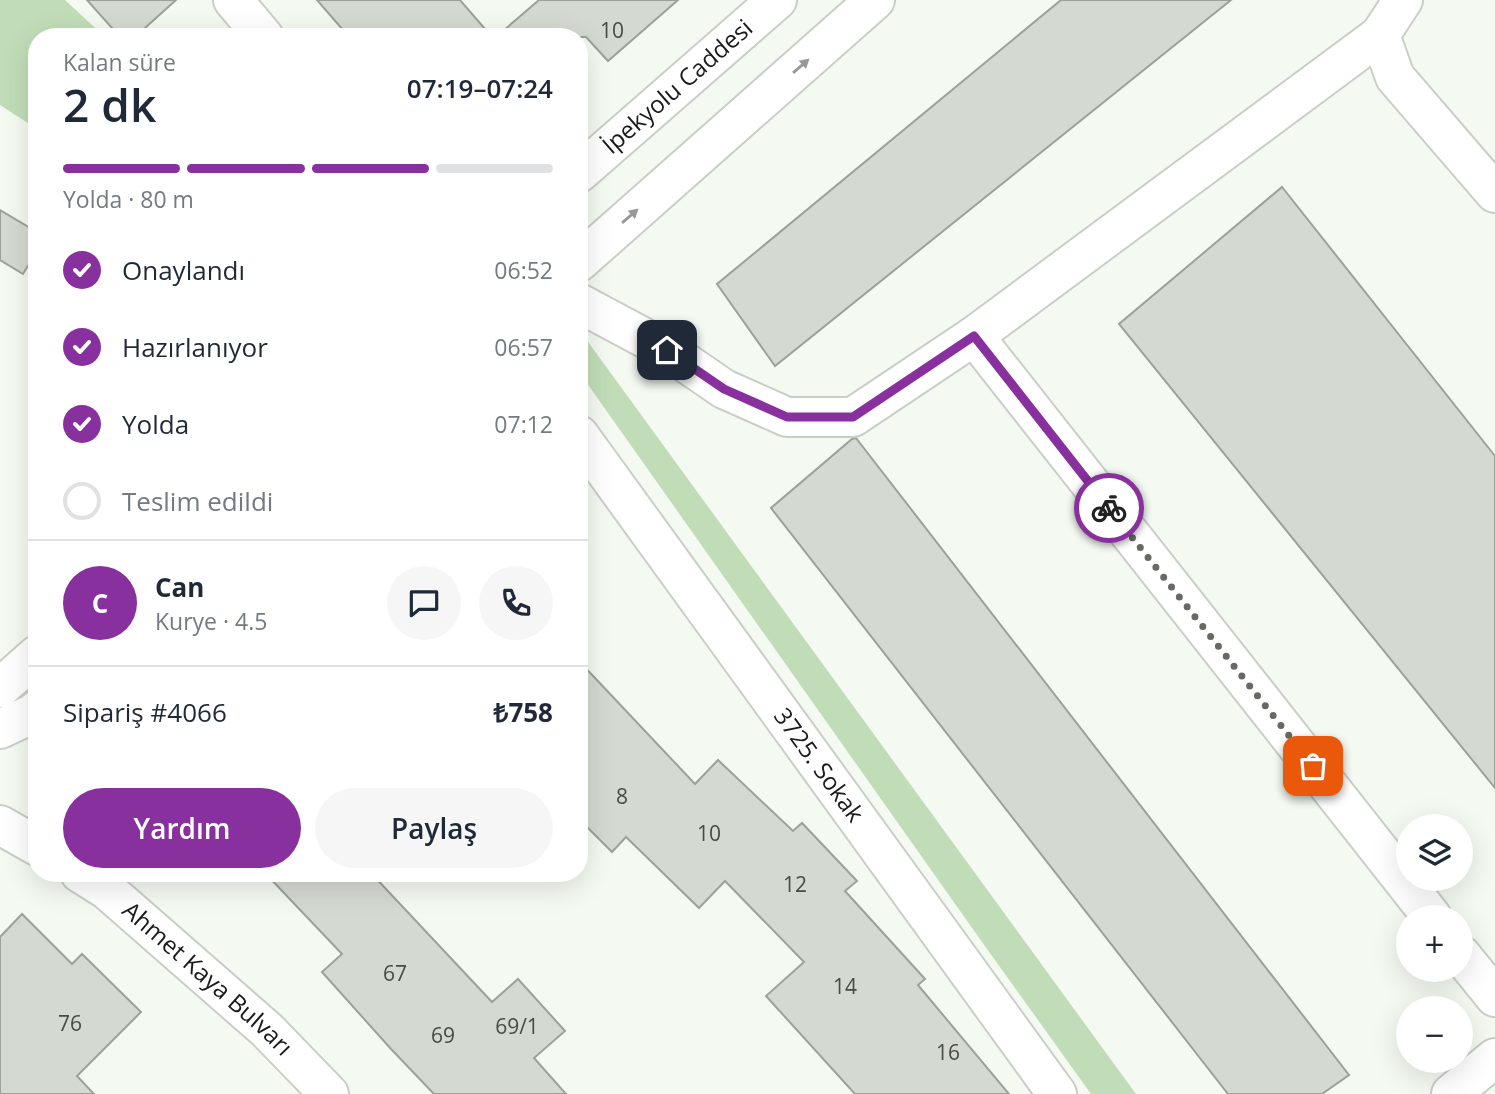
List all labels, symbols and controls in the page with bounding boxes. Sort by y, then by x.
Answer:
street label: İpekyolu Caddesi [594,11,759,161]
house number: 10 [600,16,624,44]
text: Kalan süre [63,46,176,78]
one-way arrow [792,58,810,74]
text: 07:19–07:24 [407,70,553,106]
text: 2 dk [63,73,156,135]
text: Yolda · 80 m [63,183,194,215]
one-way arrow [622,209,639,225]
icon: check [63,251,101,289]
text: Onaylandı [122,252,245,288]
text: 06:52 [494,254,553,286]
pin [637,320,697,380]
icon: check [63,328,101,366]
text: Hazırlanıyor [122,329,268,365]
text: 06:57 [494,331,553,363]
icon: home [648,331,686,369]
icon: check [63,405,101,443]
text: Yolda [122,406,189,442]
text: 07:12 [494,408,553,440]
courier [1074,473,1144,543]
text: Teslim edildi [122,483,273,519]
icon: bike [1090,489,1128,527]
button: chat [387,566,461,640]
button: phone [479,566,553,640]
text: Can [155,569,204,605]
text: C [92,585,108,621]
text: Kurye · 4.5 [155,605,267,637]
text: Sipariş #4066 [63,694,227,730]
text: ₺758 [494,694,553,730]
street label: 3725. Sokak [767,701,873,828]
pin [1283,736,1343,796]
icon: bag [1294,747,1332,785]
house number: 8 [616,782,628,810]
button: Yardım [63,788,301,868]
button: Paylaş [315,788,553,868]
map controls [1396,814,1473,1073]
button: layers [1396,814,1473,891]
house number: 10 [697,819,721,847]
house number: 12 [783,870,807,898]
street label: Ahmet Kaya Bulvarı [116,893,301,1062]
button: + [1396,905,1473,982]
house number: 67 [383,959,407,987]
house number: 14 [833,972,857,1000]
button: − [1396,996,1473,1073]
house number: 76 [58,1009,82,1037]
house number: 69/1 [495,1012,539,1040]
house number: 69 [431,1021,455,1049]
house number: 16 [936,1038,960,1066]

